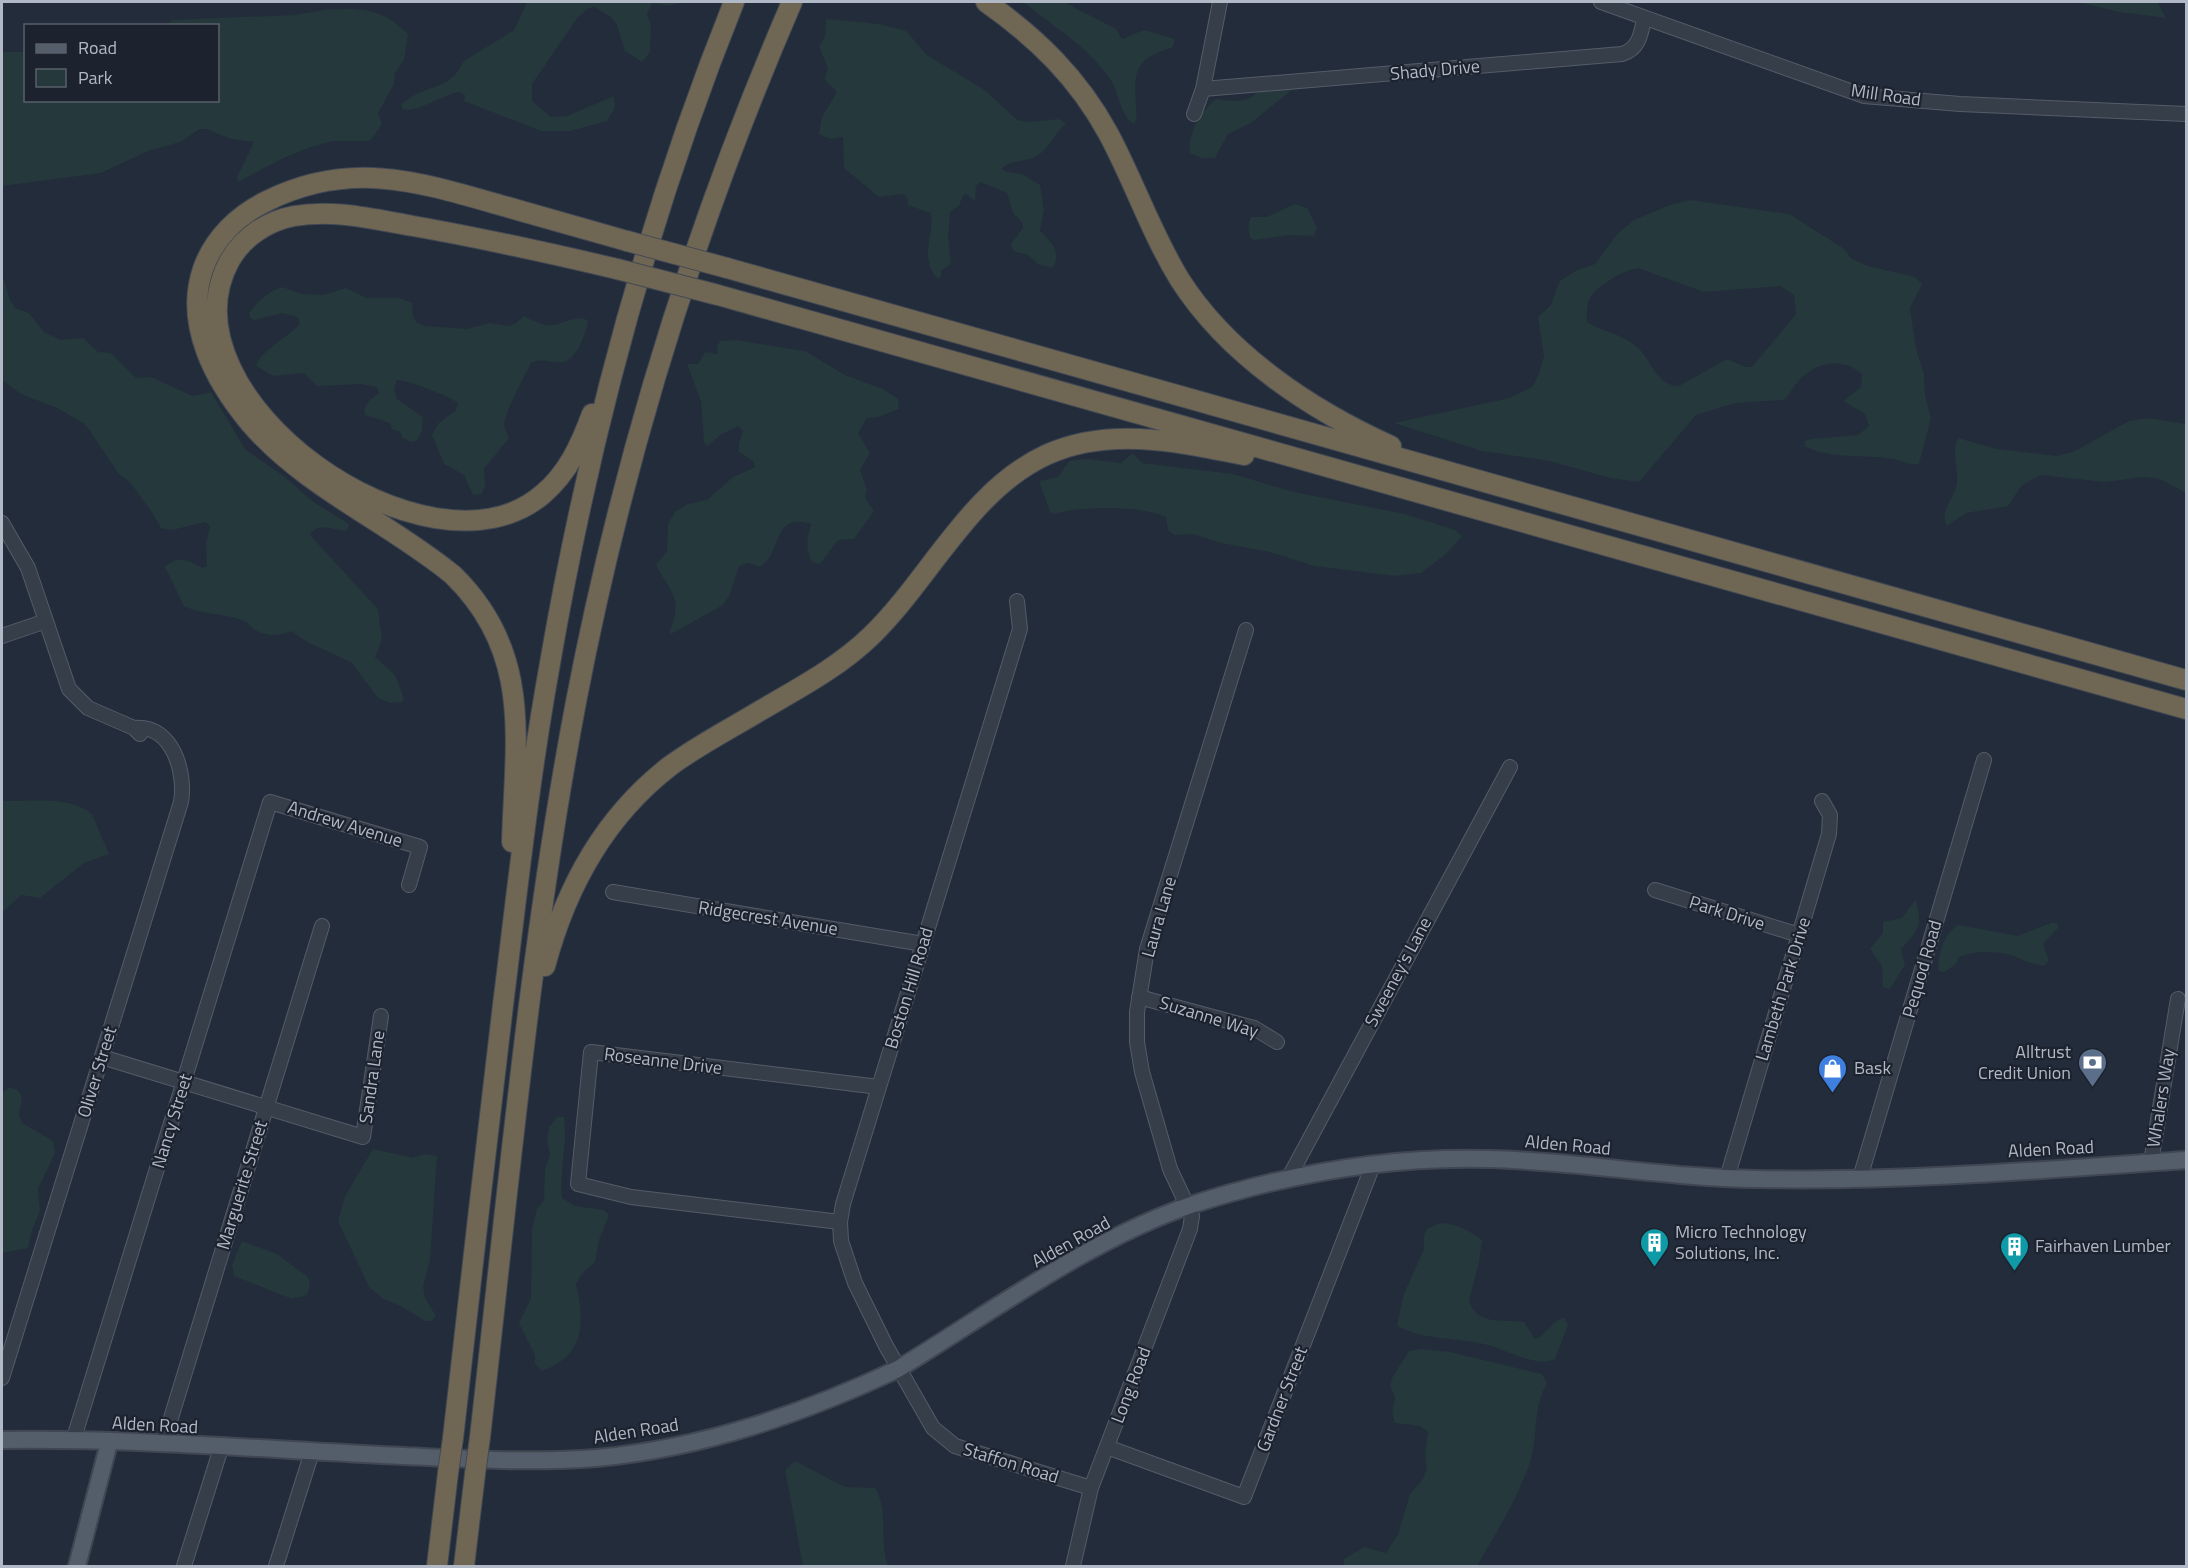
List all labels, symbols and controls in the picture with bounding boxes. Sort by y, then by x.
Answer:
legend [24,24,219,102]
text: Road [78,34,117,61]
street label: Shady Drive [1389,52,1481,87]
text: Park [78,64,113,91]
street label: Mill Road [1849,76,1923,113]
street label: Andrew Avenue [284,793,406,854]
street label: Laura Lane [1134,873,1183,960]
street label: Park Drive [1686,888,1768,937]
street label: Ridgecrest Avenue [696,893,840,942]
street label: Sweeney's Lane [1357,912,1438,1032]
street label: Lambeth Park Drive [1748,914,1817,1064]
street label: Pequod Road [1895,917,1948,1021]
street label: Boston Hill Road [877,924,940,1052]
street label: Suzanne Way [1156,989,1262,1044]
street label: Oliver Street [70,1022,123,1121]
street label: Sandra Lane [352,1029,391,1125]
place label: Alltrust Credit Union [1978,1038,2072,1086]
street label: Roseanne Drive [603,1040,724,1081]
bank icon: Alltrust Credit Union [2076,1046,2108,1088]
street label: Whalers Way [2139,1046,2182,1149]
shop icon: Bask [1817,1052,1849,1094]
place label: Bask [1854,1054,1891,1081]
street label: Nancy Street [144,1070,199,1172]
street label: Marguerite Street [209,1116,274,1253]
street label: Alden Road [1524,1127,1612,1162]
street label: Alden Road [2007,1133,2095,1164]
street label: Alden Road [1027,1209,1115,1274]
place label: Micro Technology Solutions, Inc. [1675,1218,1807,1266]
building icon: Micro Technology Solutions, Inc. [1638,1226,1670,1268]
building icon: Fairhaven Lumber [1998,1230,2030,1272]
place label: Fairhaven Lumber [2035,1232,2171,1259]
street label: Gardner Street [1249,1342,1314,1455]
street label: Long Road [1104,1343,1157,1427]
street label: Alden Road [111,1409,199,1440]
street label: Alden Road [591,1410,681,1451]
street label: Staffon Road [960,1435,1062,1490]

